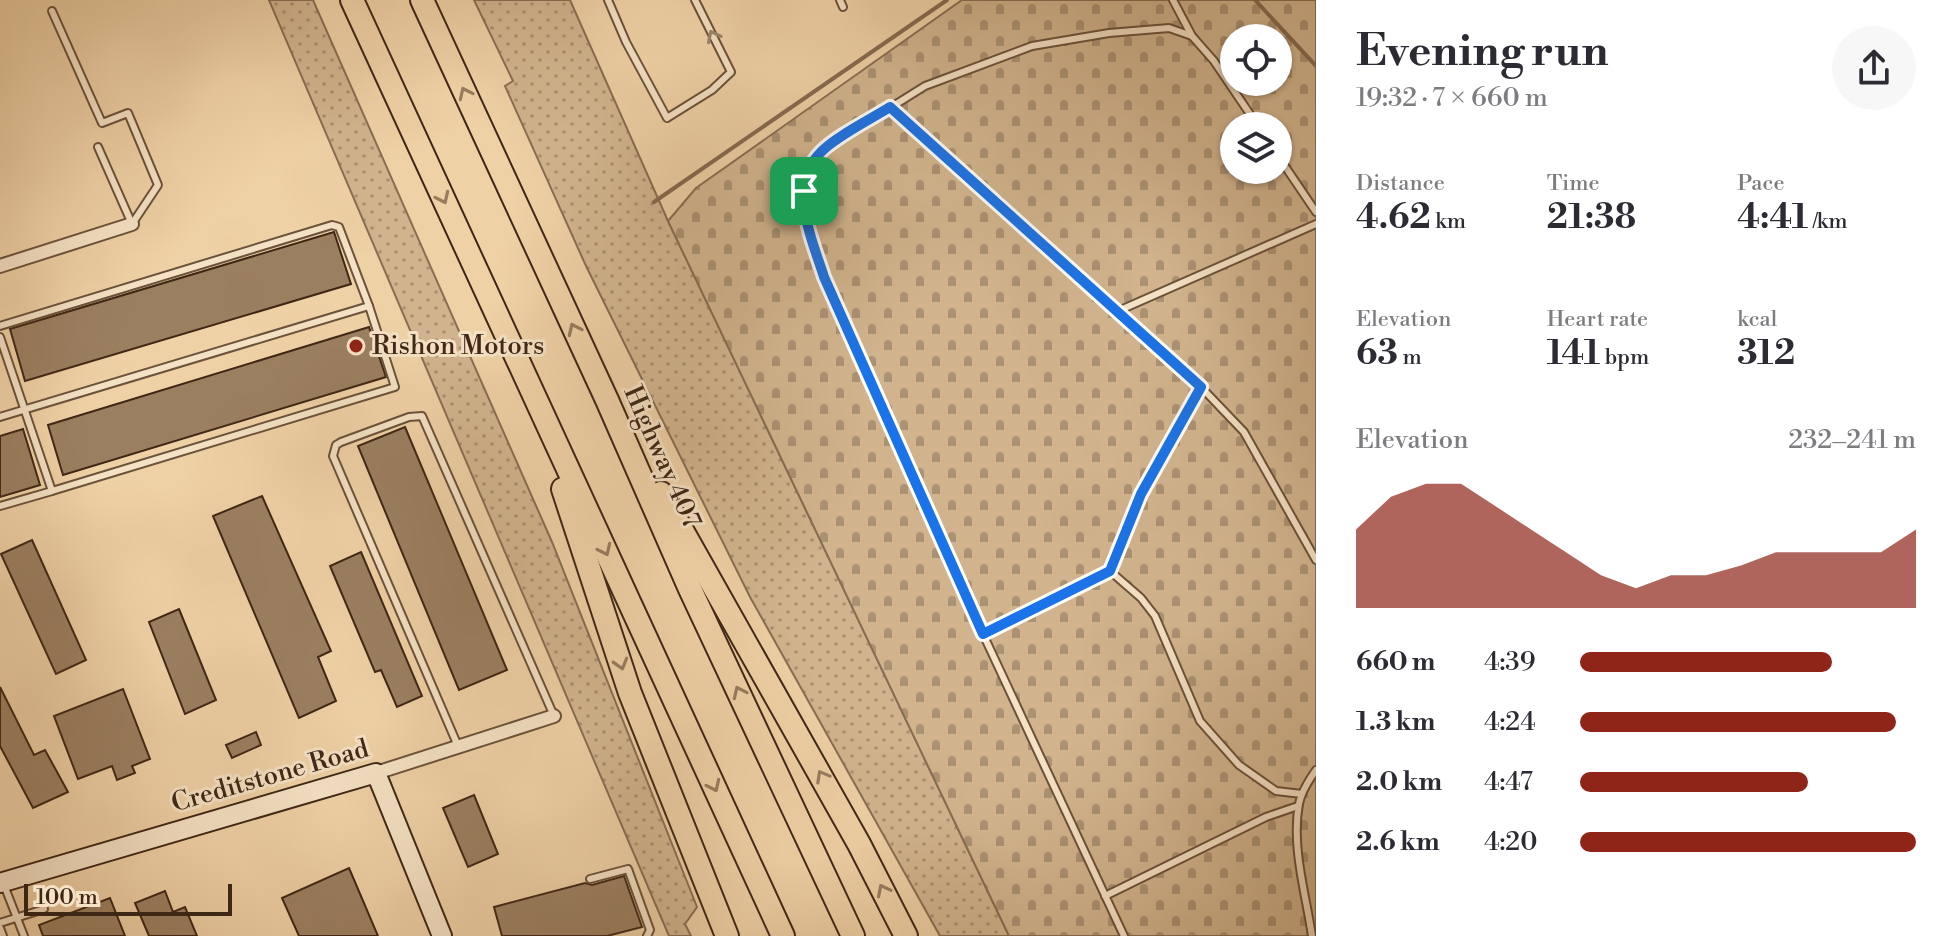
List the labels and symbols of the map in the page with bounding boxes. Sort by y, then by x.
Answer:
one-way arrow [707,29,723,44]
one-way arrow [459,87,475,102]
pin [770,157,838,225]
one-way arrow [433,190,449,204]
one-way arrow [568,323,584,338]
place label: Rishon Motors [372,330,544,362]
marker: Rishon Motors [347,337,365,355]
street label: Highway 407 [616,381,708,533]
one-way arrow [595,542,611,556]
one-way arrow [612,656,628,670]
one-way arrow [733,686,749,701]
street label: Creditstone Road [168,732,373,819]
one-way arrow [816,770,831,784]
one-way arrow [704,778,720,793]
scale bar [24,880,232,916]
one-way arrow [877,884,892,898]

